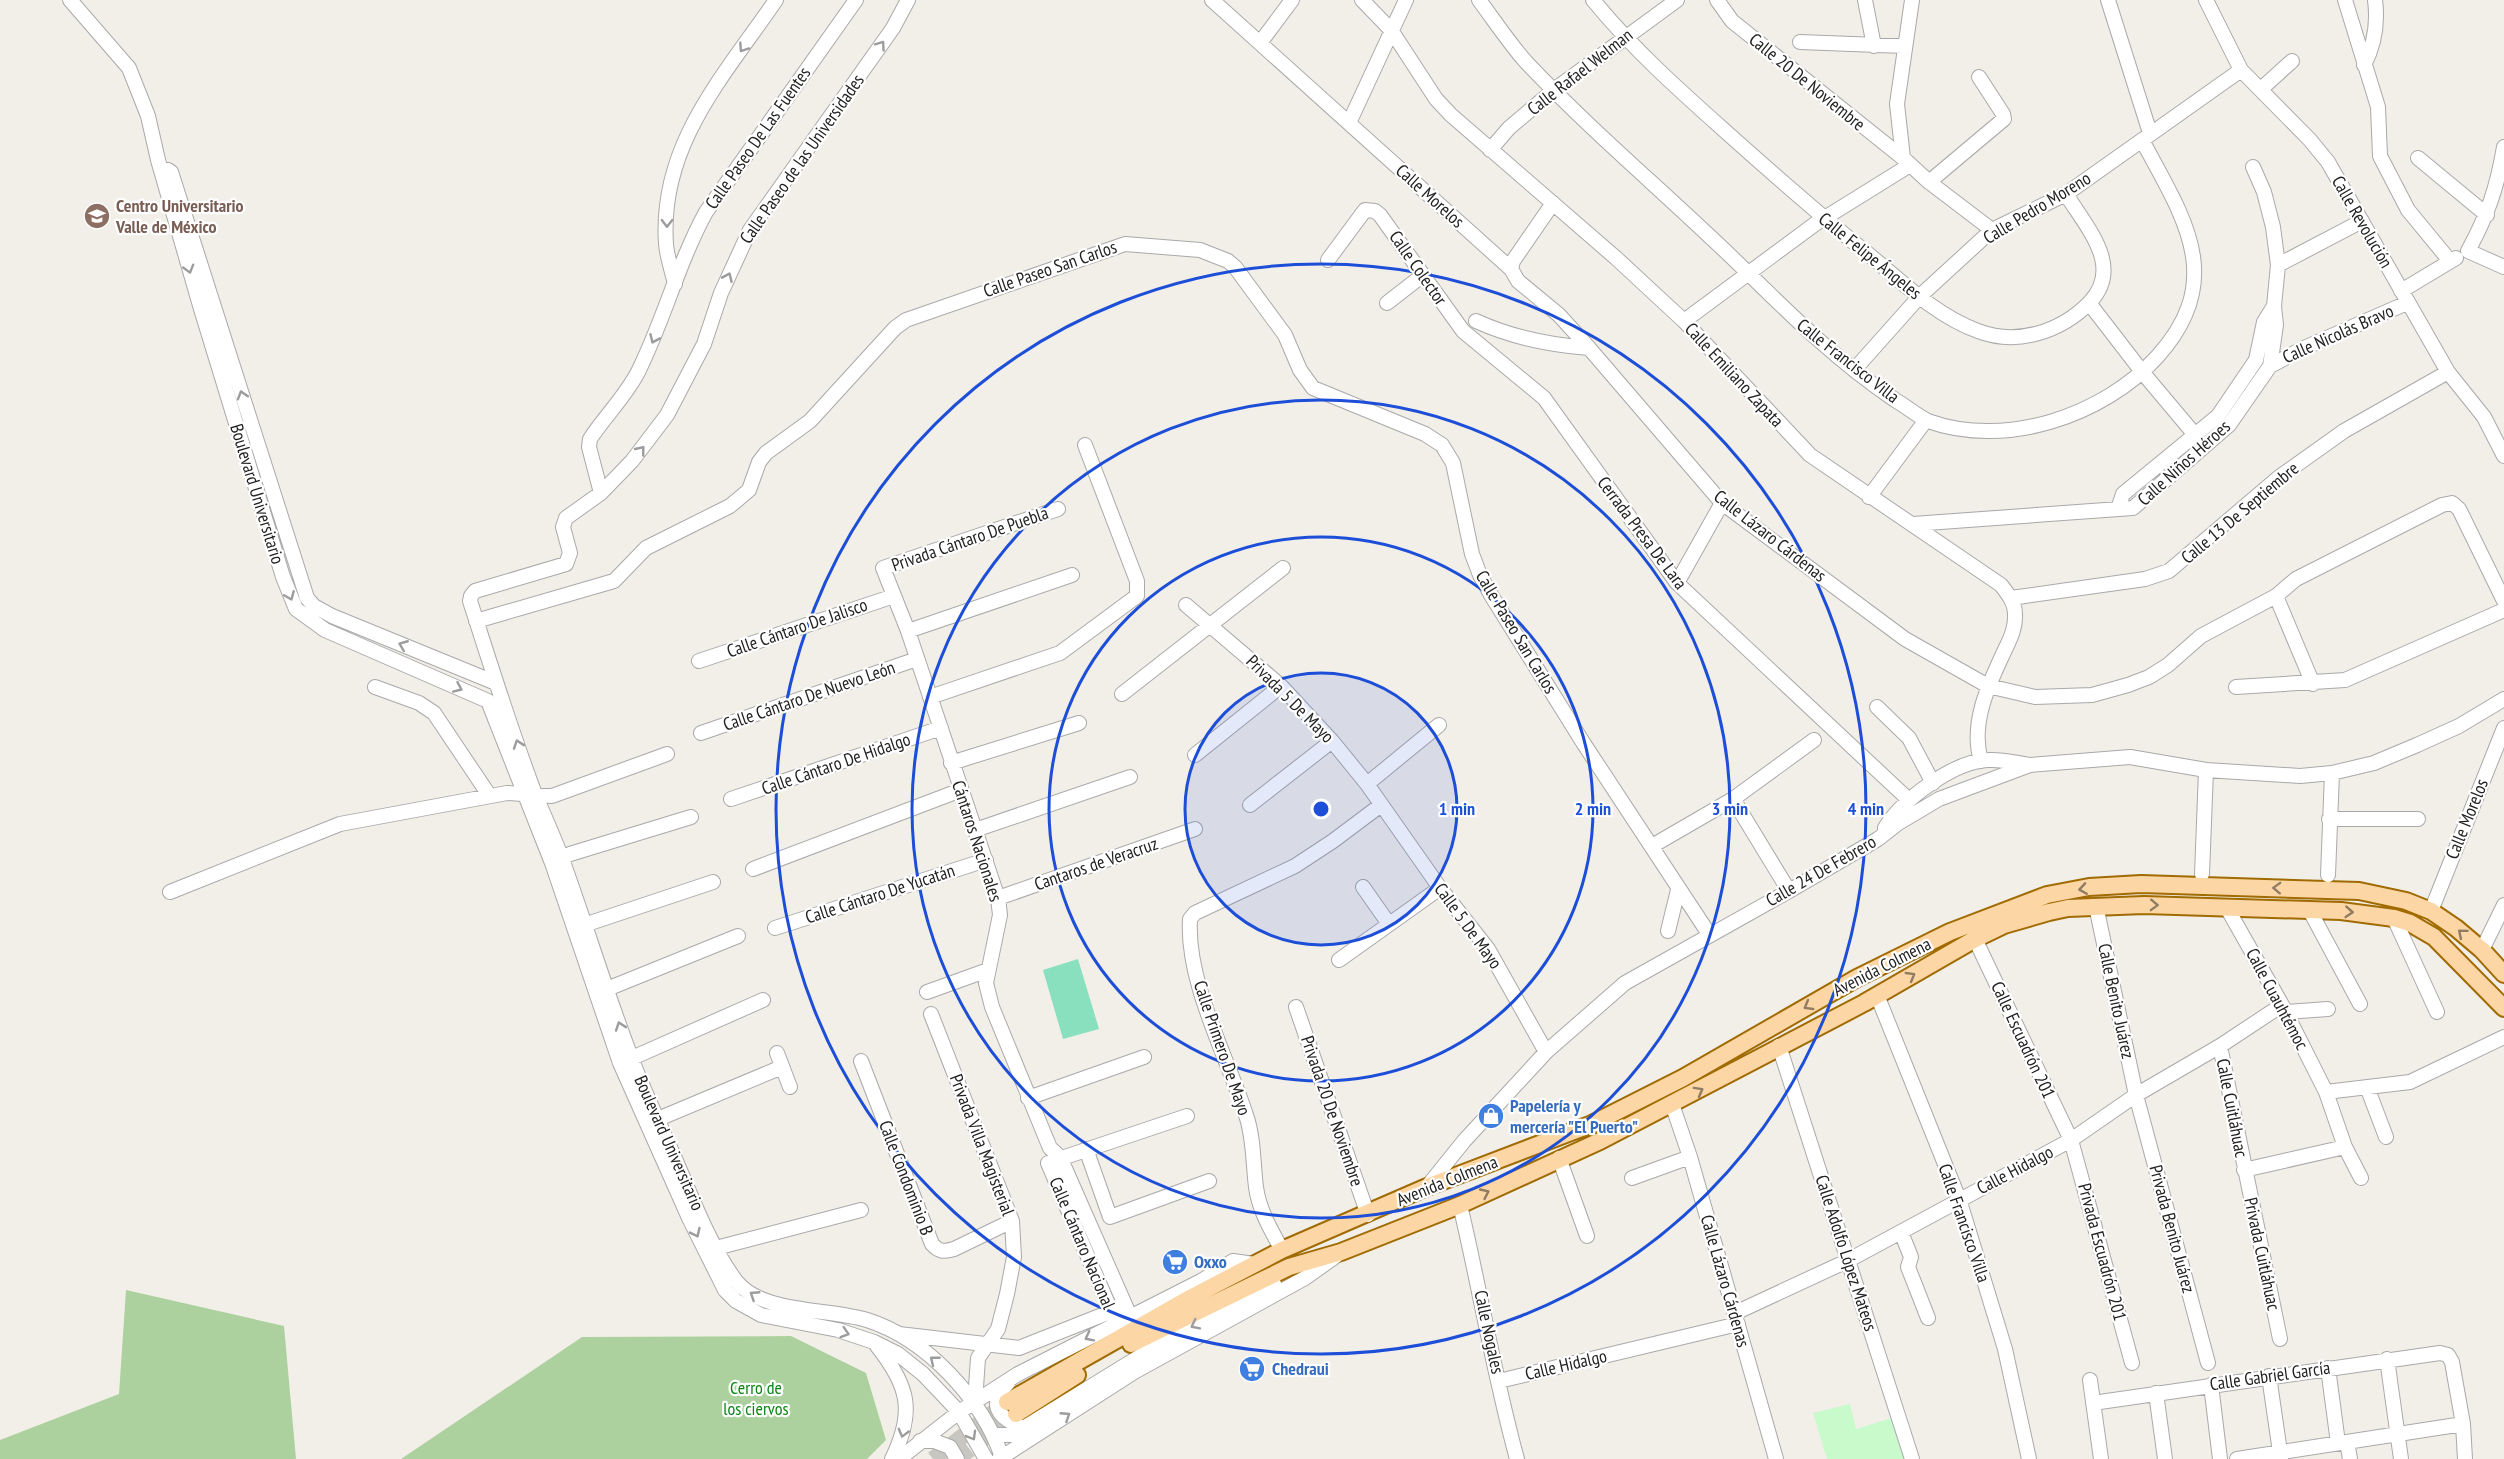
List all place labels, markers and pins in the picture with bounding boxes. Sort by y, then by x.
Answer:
place label: Centro Universitario Valle de México [115,194,244,238]
school or university icon: Centro Universitario Valle de México [82,201,112,231]
centre of rings [1311,799,1331,819]
place label: Papelería y mercería "El Puerto" [1510,1094,1638,1138]
shop icon: Papelería y mercería "El Puerto" [1476,1101,1506,1131]
supermarket icon: Oxxo [1160,1247,1190,1277]
place label: Oxxo [1194,1250,1227,1273]
supermarket icon: Chedraui [1237,1354,1267,1384]
place label: Chedraui [1272,1357,1329,1380]

